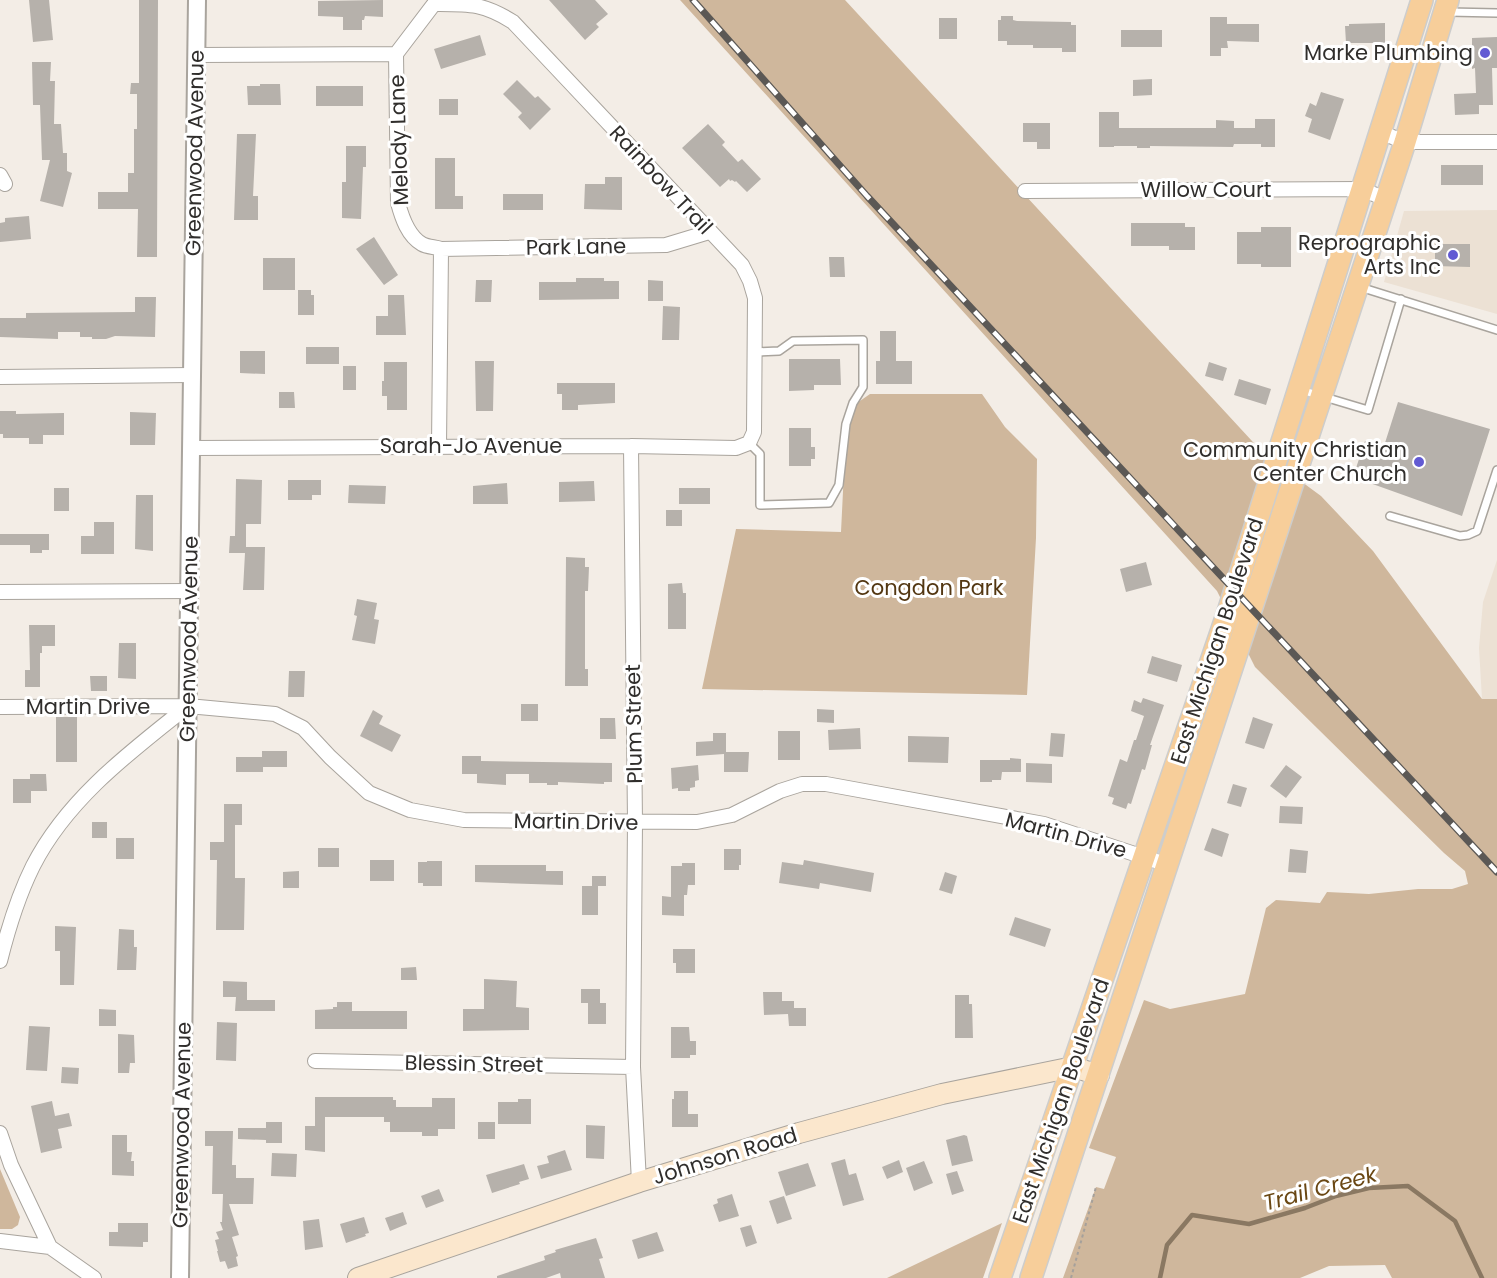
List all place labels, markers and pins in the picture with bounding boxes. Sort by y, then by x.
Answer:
place label: Marke Plumbing [1304,38,1473,67]
marker: Marke Plumbing [1478,46,1492,60]
place label: Reprographic Arts Inc [1298,228,1441,281]
marker: Reprographic Arts Inc [1446,248,1460,262]
place label: Community Christian Center Church [1183,435,1407,488]
marker: Community Christian Center Church [1412,455,1426,469]

